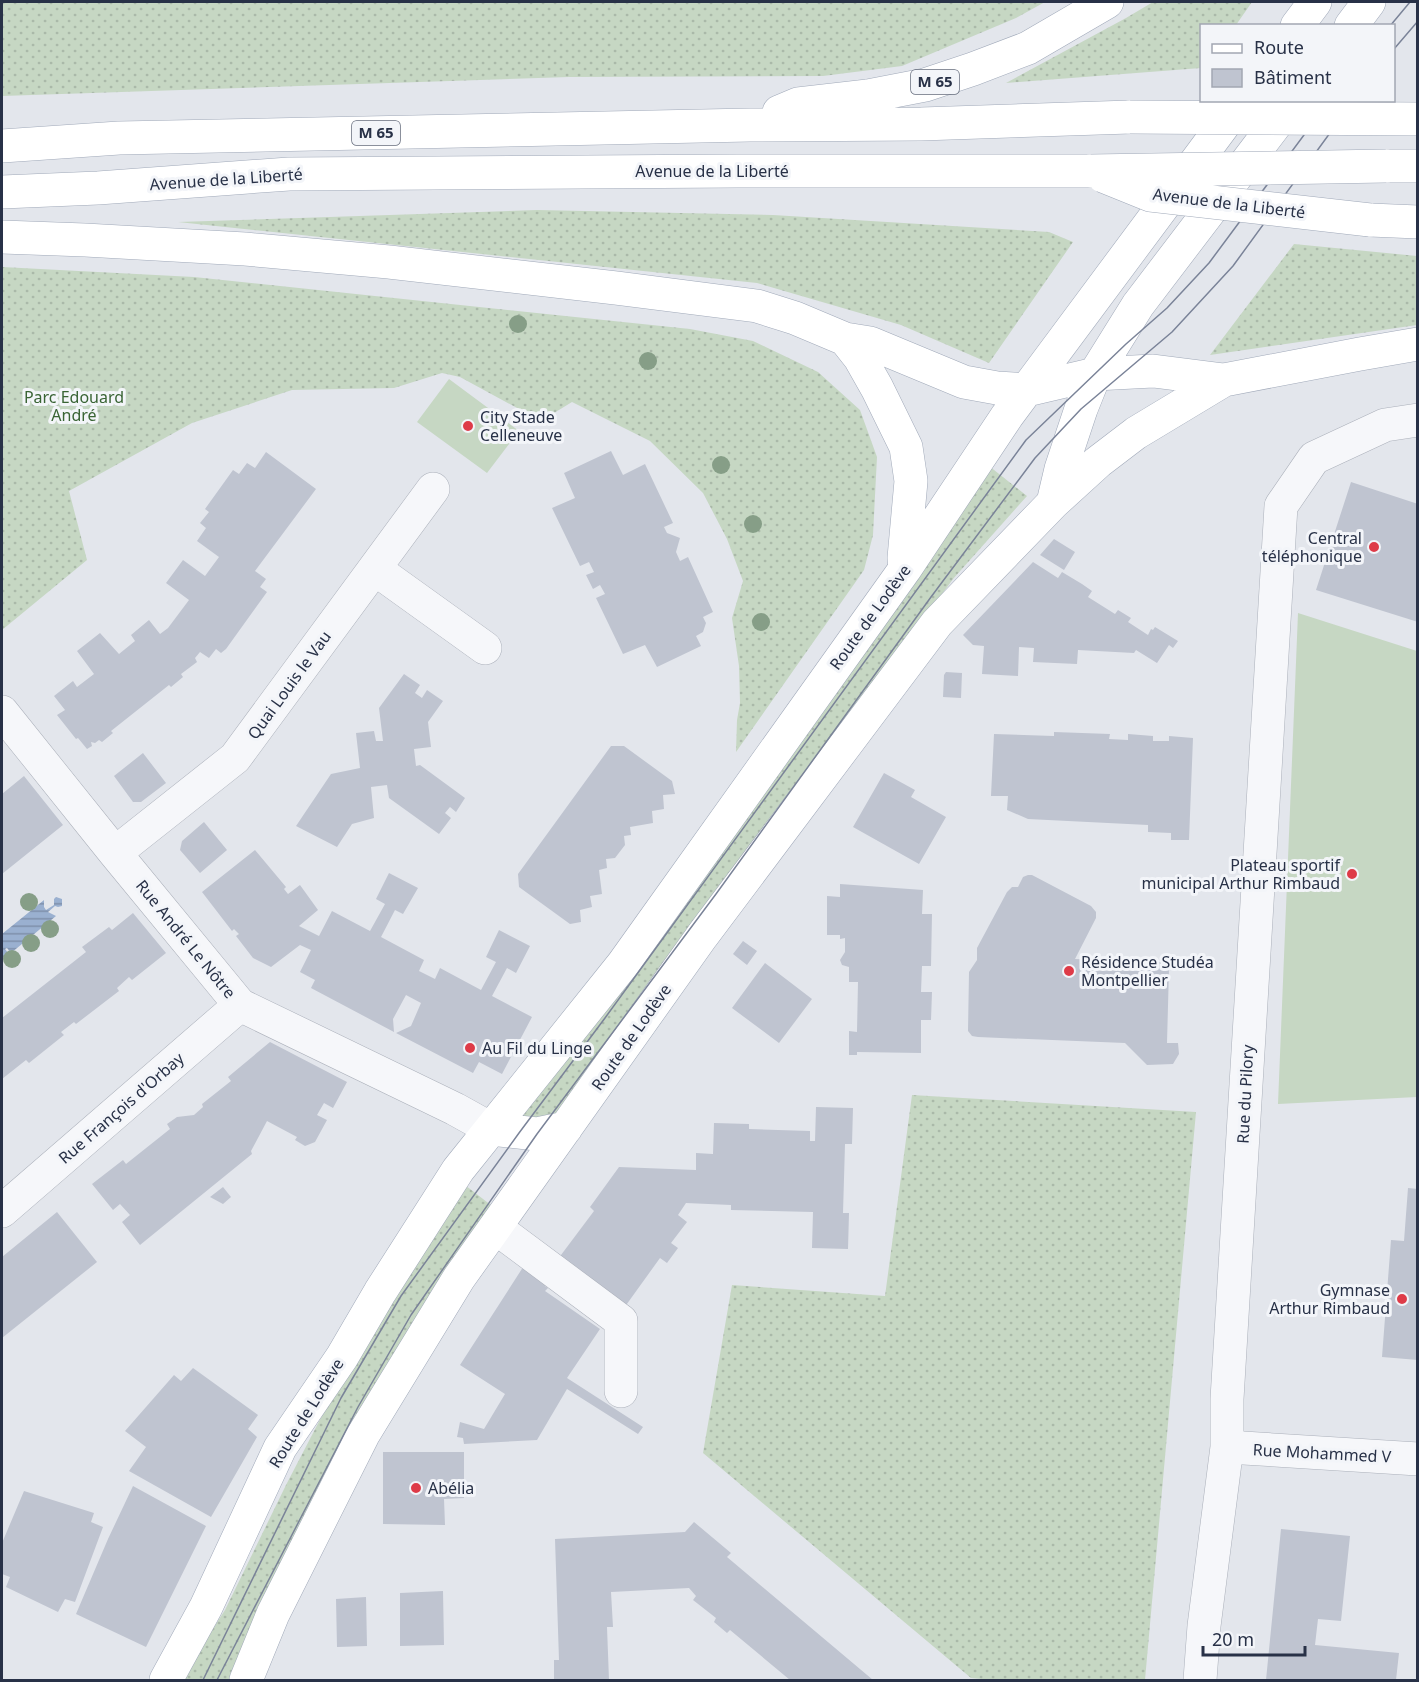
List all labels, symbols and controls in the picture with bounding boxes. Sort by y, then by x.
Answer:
legend [1200,24,1395,102]
text: Route [1254,35,1304,59]
text: Bâtiment [1254,65,1332,89]
road number: M 65 [911,70,959,94]
road number: M 65 [352,121,400,145]
street label: Avenue de la Liberté [635,160,789,182]
street label: Avenue de la Liberté [149,163,303,195]
street label: Avenue de la Liberté [1152,183,1306,223]
park label: Parc Edouard André [24,386,124,426]
place label: City Stade Celleneuve [480,406,562,446]
marker: City Stade Celleneuve [461,419,475,433]
place label: Central téléphonique [1262,527,1362,567]
marker: Central téléphonique [1367,540,1381,554]
street label: Route de Lodève [824,560,916,674]
street label: Quai Louis le Vau [242,626,336,744]
place label: Plateau sportif municipal Arthur Rimbaud [1141,854,1341,894]
marker: Plateau sportif municipal Arthur Rimbaud [1345,867,1359,881]
street label: Rue André Le Nôtre [131,875,241,1003]
place label: Résidence Studéa Montpellier [1081,951,1214,991]
marker: Résidence Studéa Montpellier [1062,964,1076,978]
street label: Route de Lodève [586,979,676,1095]
place label: Au Fil du Linge [482,1037,592,1059]
marker: Au Fil du Linge [463,1041,477,1055]
street label: Rue du Pilory [1231,1043,1259,1144]
street label: Rue François d'Orbay [54,1047,189,1169]
place label: Gymnase Arthur Rimbaud [1269,1279,1390,1319]
marker: Gymnase Arthur Rimbaud [1395,1292,1409,1306]
street label: Route de Lodève [263,1354,349,1472]
street label: Rue Mohammed V [1252,1438,1392,1468]
place label: Abélia [428,1477,474,1499]
marker: Abélia [409,1481,423,1495]
scale bar [1203,1619,1305,1657]
text: 20 m [1212,1627,1254,1651]

